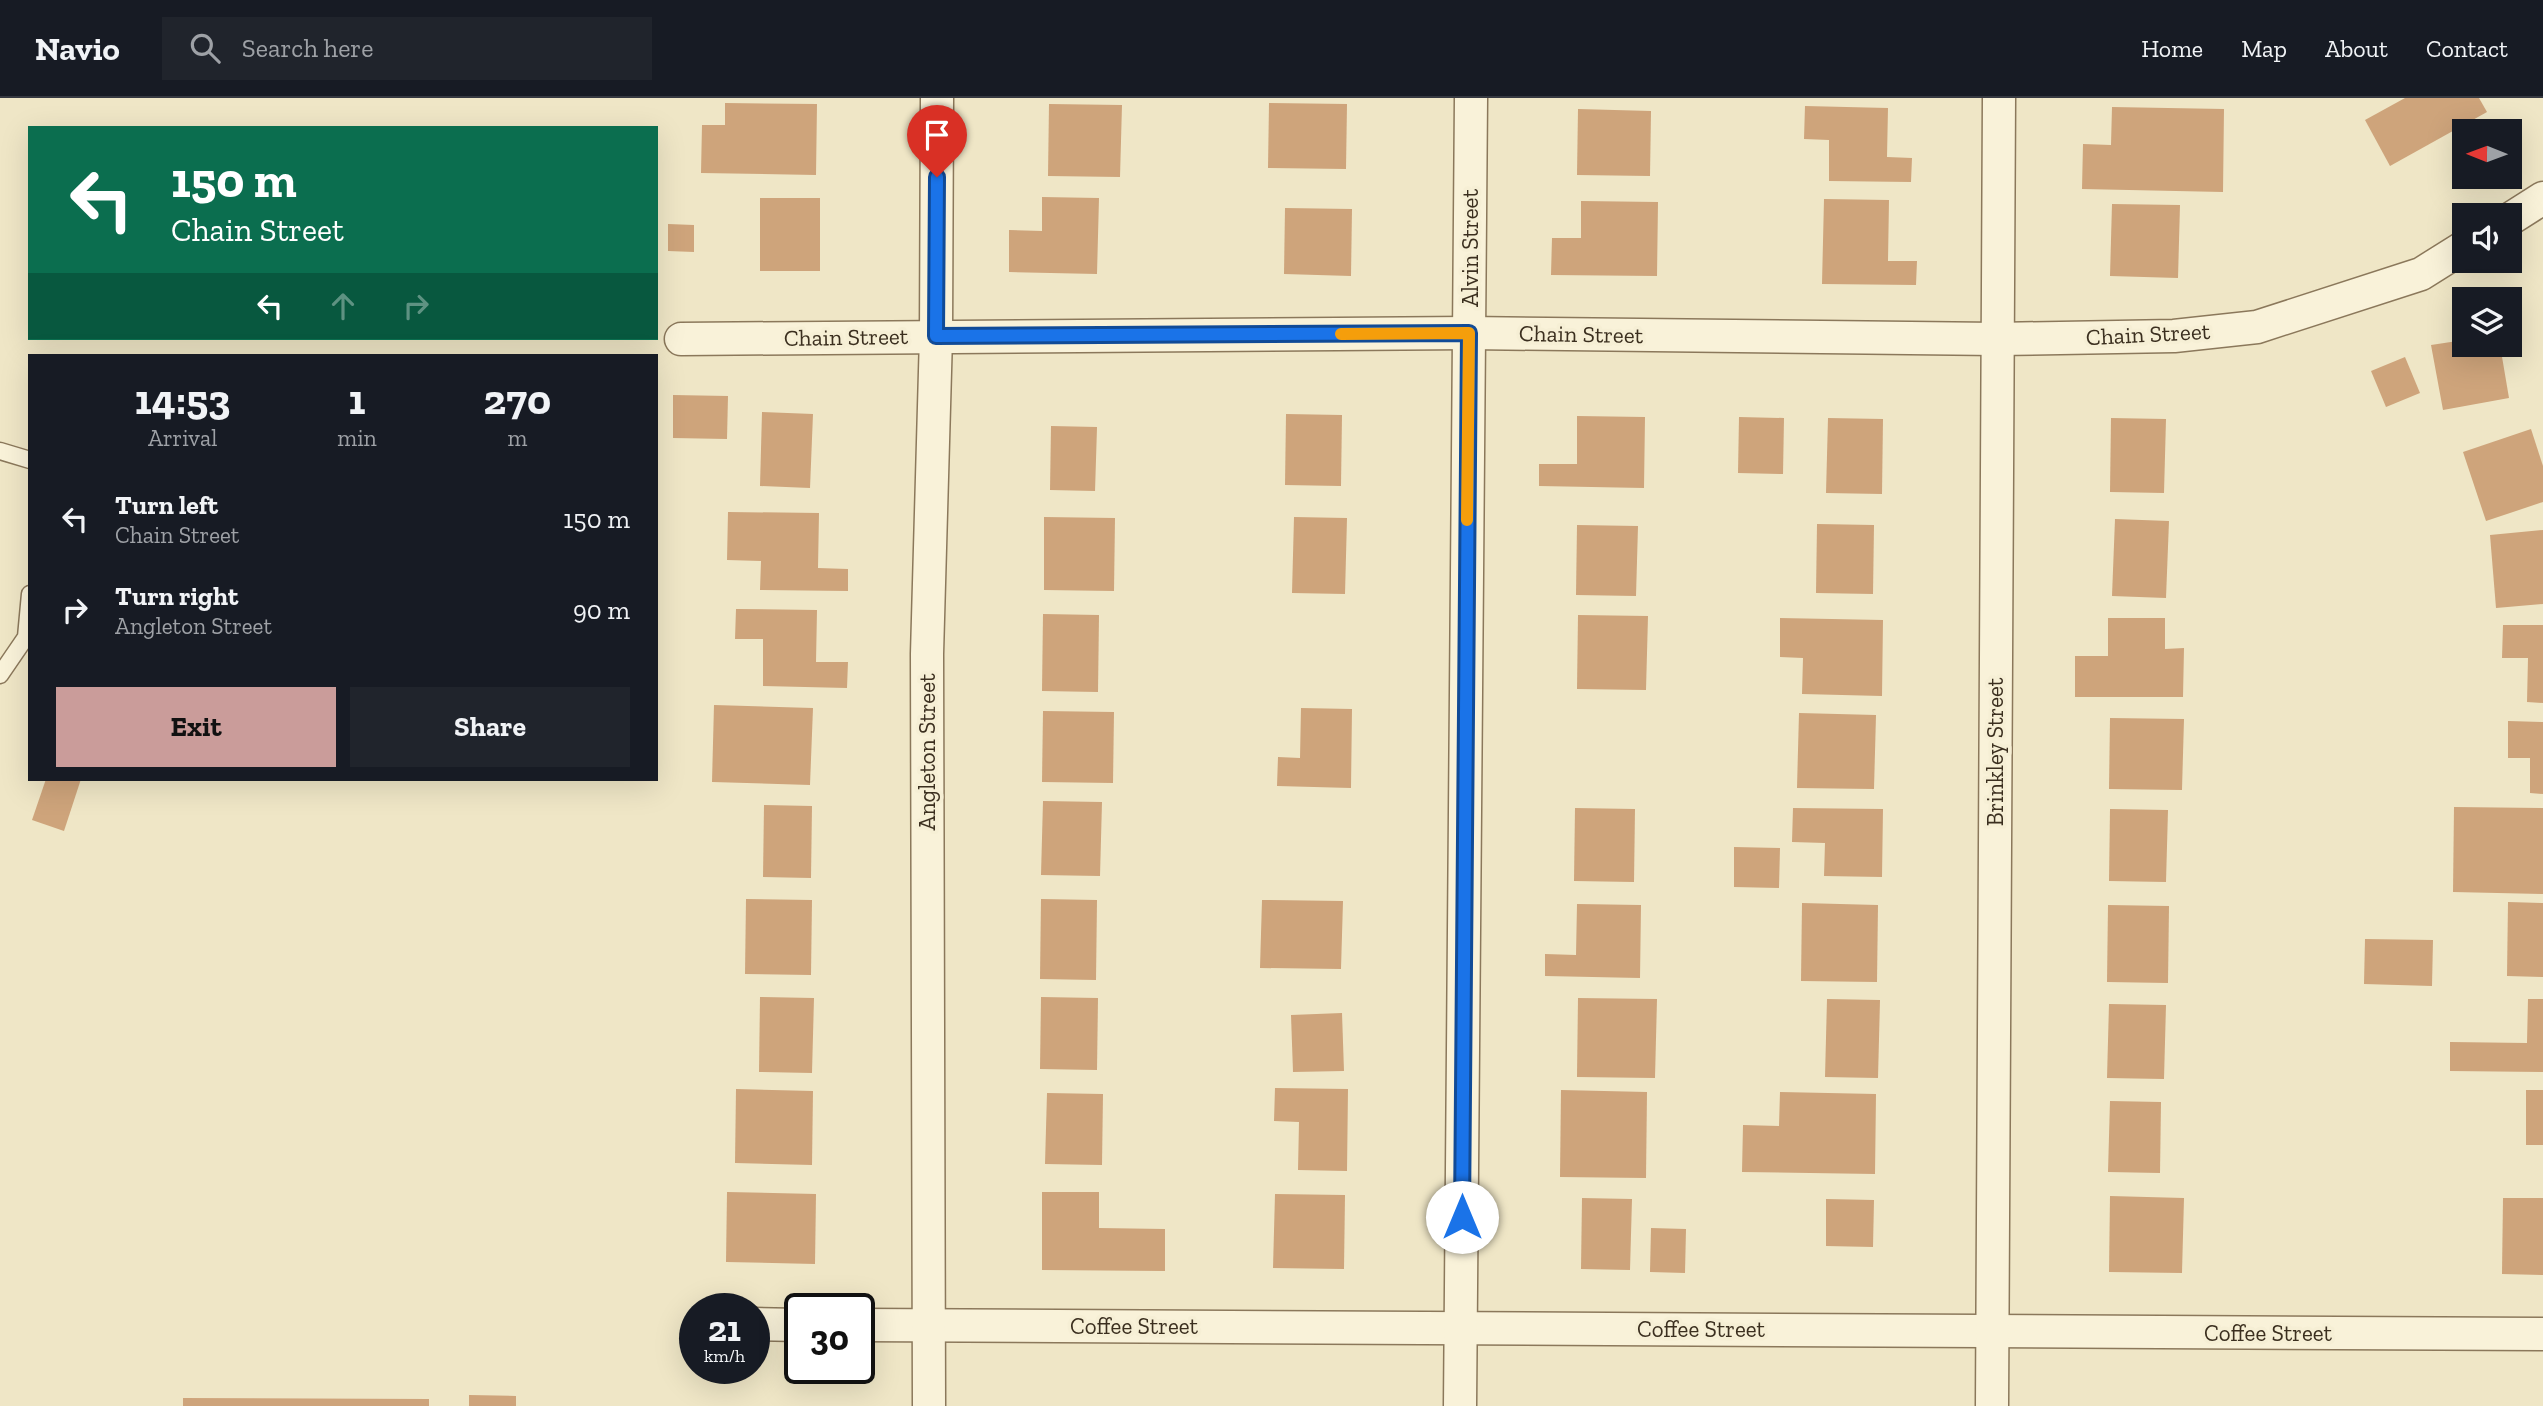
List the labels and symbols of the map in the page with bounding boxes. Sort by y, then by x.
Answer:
pin [907,105,967,177]
north arrow [2452,119,2522,189]
street label: Alvin Street [1456,189,1484,307]
street label: Chain Street [2085,317,2211,351]
street label: Chain Street [1519,319,1644,349]
street label: Chain Street [784,322,909,352]
street label: Angleton Street [913,673,941,830]
street label: Brinkley Street [1981,677,2009,826]
position arrow [1425,1180,1499,1254]
speed limit sign: 30 [784,1293,875,1384]
street label: Coffee Street [1070,1312,1199,1340]
street label: Coffee Street [1637,1315,1766,1343]
street label: Coffee Street [2204,1319,2333,1347]

